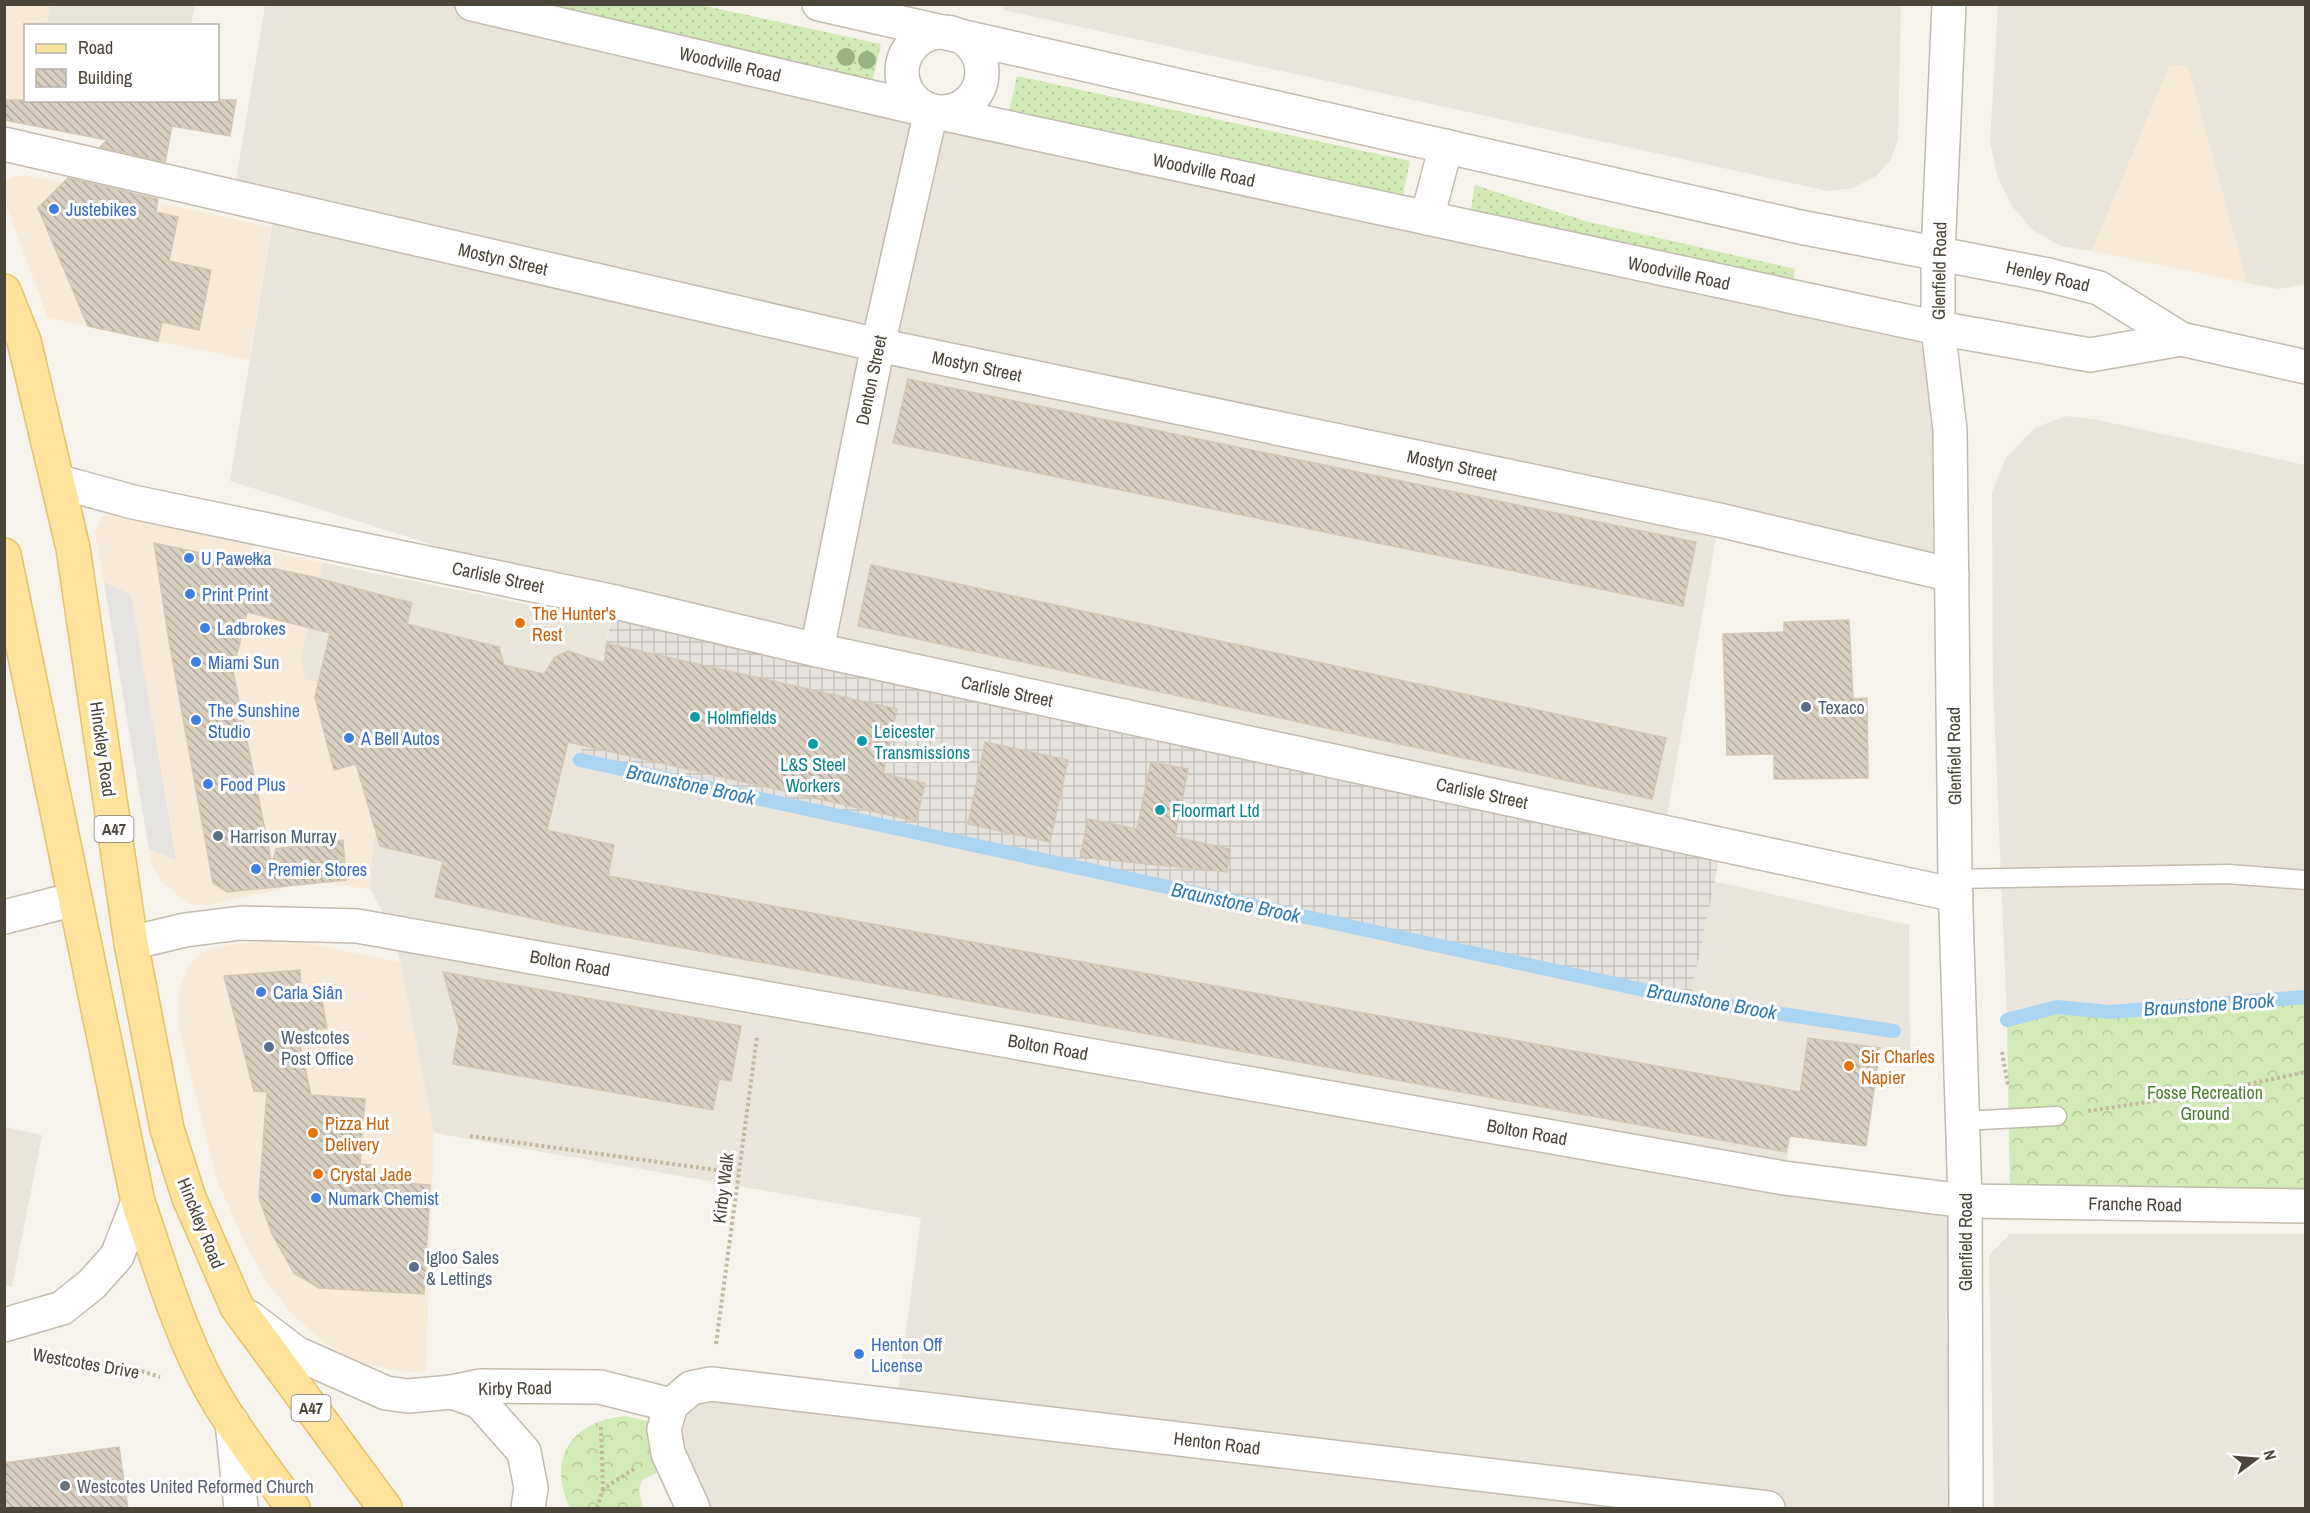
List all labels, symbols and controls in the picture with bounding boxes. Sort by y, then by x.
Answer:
legend [24,24,219,102]
text: Road [78,35,113,60]
street label: Woodville Road [677,40,783,88]
text: Building [78,65,133,90]
street label: Woodville Road [1151,147,1257,193]
place label: Justebikes [66,197,137,222]
marker: Justebikes [47,202,61,216]
street label: Glenfield Road [1926,222,1952,320]
street label: Mostyn Street [456,237,550,281]
street label: Woodville Road [1626,250,1732,296]
street label: Henley Road [2004,254,2092,298]
street label: Denton Street [849,333,893,427]
street label: Mostyn Street [930,344,1024,388]
street label: Mostyn Street [1405,443,1499,487]
place label: U Pawełka [201,546,272,571]
marker: U Pawełka [182,551,196,565]
street label: Carlisle Street [450,555,546,599]
place label: Print Print [202,582,268,607]
marker: Print Print [183,587,197,601]
place label: The Hunter's Rest [532,601,616,647]
place label: Ladbrokes [217,616,286,641]
marker: The Hunter's Rest [513,616,527,630]
marker: Ladbrokes [198,621,212,635]
place label: Miami Sun [208,650,279,675]
marker: Miami Sun [189,655,203,669]
street label: Carlisle Street [959,669,1055,713]
place label: Texaco [1818,695,1865,720]
place label: The Sunshine Studio [208,698,300,744]
street label: Hinckley Road [84,700,122,798]
marker: Texaco [1799,700,1813,714]
place label: Holmfields [707,705,777,730]
street label: Glenfield Road [1941,707,1967,805]
marker: Holmfields [688,710,702,724]
marker: The Sunshine Studio [189,713,203,727]
place label: Leicester Transmissions [874,719,970,765]
place label: A Bell Autos [360,726,440,751]
marker: A Bell Autos [342,731,356,745]
marker: Leicester Transmissions [855,734,869,748]
marker: L&S Steel Workers [806,737,820,751]
place label: L&S Steel Workers [780,752,846,798]
water label: Braunstone Brook [624,757,759,811]
street label: Carlisle Street [1434,771,1530,815]
place label: Food Plus [220,772,286,797]
marker: Food Plus [201,777,215,791]
place label: Floormart Ltd [1172,798,1260,823]
marker: Floormart Ltd [1153,803,1167,817]
road number: A47 [94,816,134,842]
place label: Harrison Murray [230,824,337,849]
marker: Harrison Murray [211,829,225,843]
place label: Premier Stores [268,857,367,882]
marker: Premier Stores [249,862,263,876]
water label: Braunstone Brook [1169,875,1304,929]
street label: Bolton Road [528,944,612,982]
water label: Braunstone Brook [1645,976,1780,1026]
place label: Carla Siân [273,980,343,1005]
marker: Carla Siân [254,985,268,999]
water label: Braunstone Brook [2143,986,2276,1022]
place label: Westcotes Post Office [281,1025,354,1071]
street label: Bolton Road [1006,1028,1090,1066]
marker: Westcotes Post Office [262,1040,276,1054]
place label: Sir Charles Napier [1861,1044,1935,1090]
marker: Sir Charles Napier [1842,1059,1856,1073]
park label: Fosse Recreation Ground [2147,1080,2263,1126]
place label: Pizza Hut Delivery [325,1111,389,1157]
street label: Bolton Road [1485,1113,1569,1151]
marker: Pizza Hut Delivery [306,1126,320,1140]
street label: Kirby Walk [706,1151,740,1225]
place label: Crystal Jade [330,1162,412,1187]
marker: Crystal Jade [311,1167,325,1181]
street label: Hinckley Road [171,1174,231,1272]
place label: Numark Chemist [328,1186,439,1211]
marker: Numark Chemist [309,1191,323,1205]
street label: Franche Road [2088,1191,2182,1217]
street label: Glenfield Road [1953,1193,1978,1291]
place label: Igloo Sales & Lettings [426,1245,499,1291]
marker: Igloo Sales & Lettings [407,1260,421,1274]
place label: Henton Off License [871,1332,942,1378]
street label: Westcotes Drive [31,1341,141,1385]
marker: Henton Off License [852,1347,866,1361]
street label: Kirby Road [478,1375,552,1401]
road number: A47 [292,1395,330,1421]
street label: Henton Road [1172,1425,1262,1461]
north arrow [2226,1429,2286,1489]
text: N [2259,1447,2282,1462]
place label: Westcotes United Reformed Church [77,1474,314,1499]
marker: Westcotes United Reformed Church [58,1479,72,1493]

